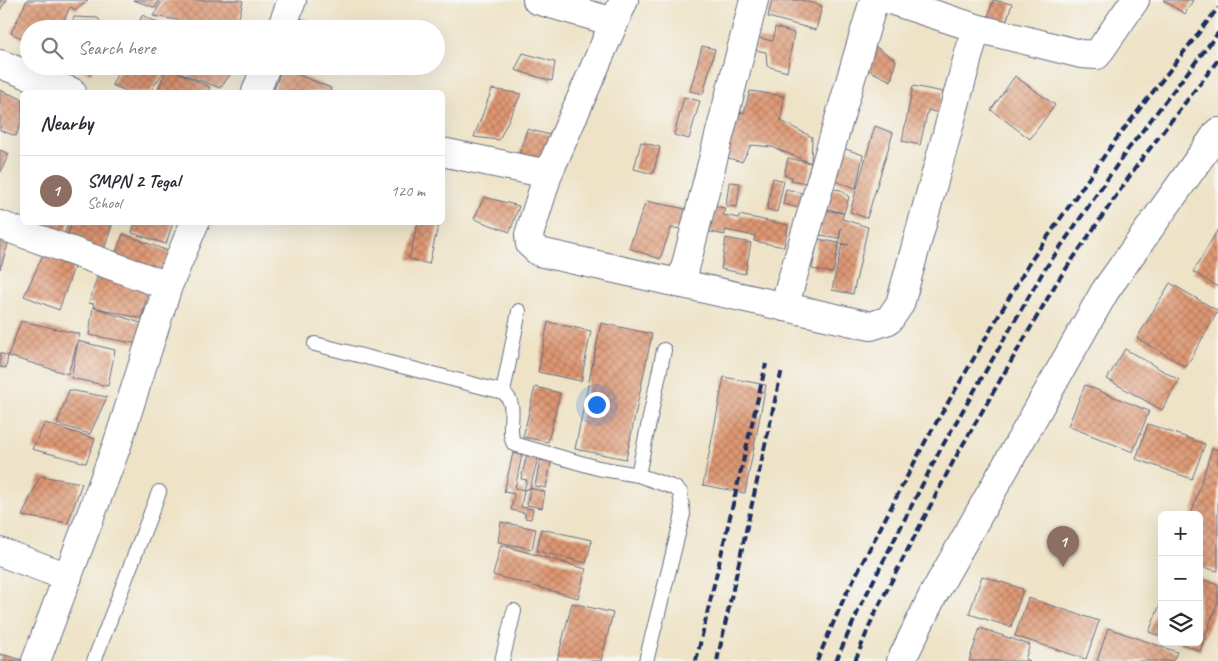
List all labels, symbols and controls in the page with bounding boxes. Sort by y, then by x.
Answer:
search box [20,20,445,75]
icon: search [38,34,66,62]
text: Search here [78,36,155,60]
text: Nearby [40,110,93,136]
text: SMPN 2 Tegal [87,169,180,193]
text: 1 [52,181,60,201]
text: 120 m [391,181,425,201]
text: School [87,193,121,213]
your location [584,392,610,418]
map controls [1158,511,1203,646]
button: + [1158,511,1203,556]
pin: 1 [1047,526,1079,567]
button: − [1158,556,1203,601]
button: layers [1158,601,1203,646]

